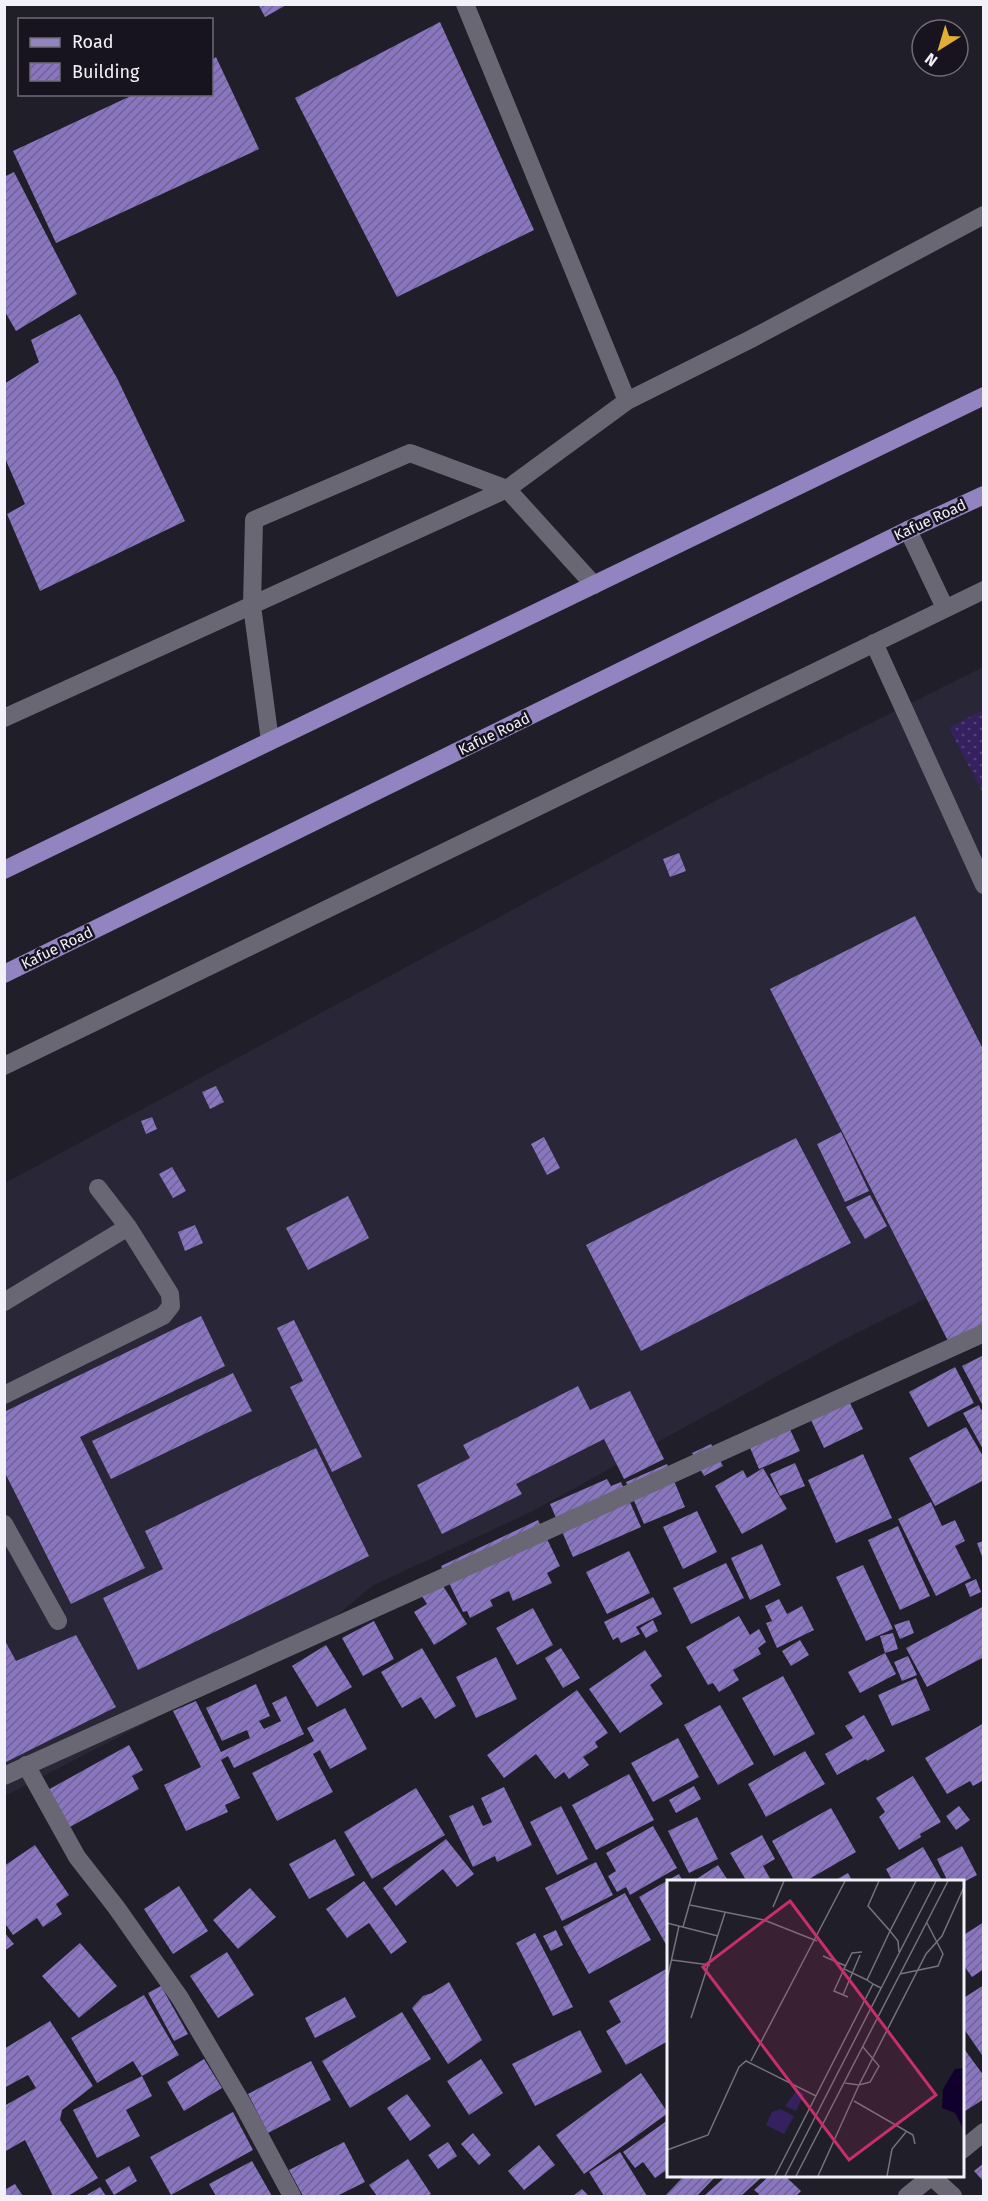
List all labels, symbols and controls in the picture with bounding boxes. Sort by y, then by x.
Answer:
legend [18,18,213,96]
north arrow [910,18,970,78]
text: Road [72,31,114,53]
text: N [921,49,941,70]
text: Building [72,61,140,83]
street label: Kafue Road [891,495,969,545]
street label: Kafue Road [455,709,533,759]
street label: Kafue Road [18,923,96,973]
inset map [667,1880,964,2177]

